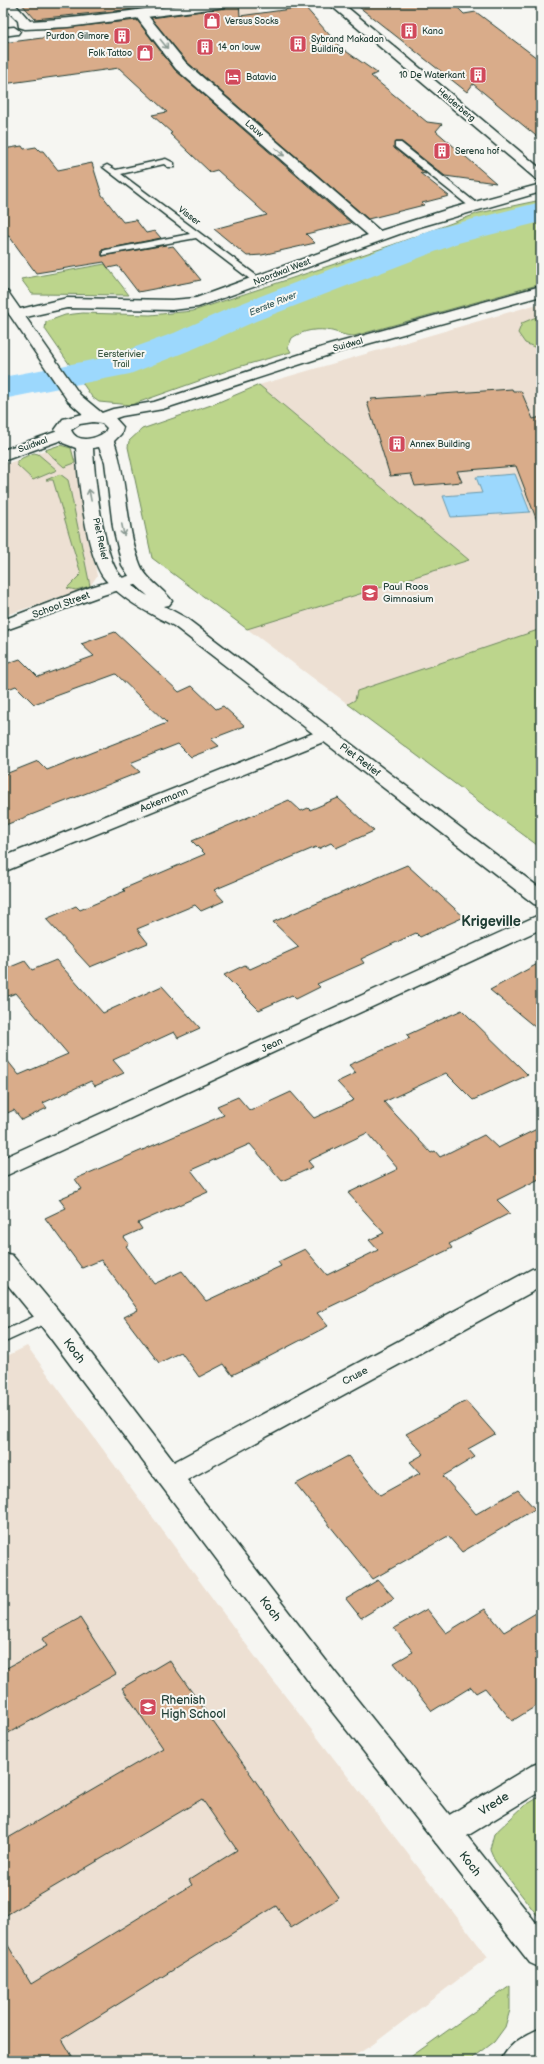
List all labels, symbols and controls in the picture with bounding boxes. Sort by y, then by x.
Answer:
shop icon: Versus Socks [202,11,222,31]
place label: Versus Socks [225,16,279,27]
building icon: Kana [399,21,419,41]
building icon: Purdon Gilmore [112,26,132,46]
place label: Kana [422,26,443,37]
place label: Purdon Gilmore [46,31,110,42]
building icon: Sybrand Makadan Building [288,34,308,54]
place label: Sybrand Makadan Building [311,34,384,55]
building icon: 14 on louw [195,37,215,57]
one-way arrow [160,39,168,50]
place label: 14 on louw [218,42,260,53]
shop icon: Folk Tattoo [135,43,155,63]
place label: Folk Tattoo [88,48,132,59]
building icon: 10 De Waterkant [468,65,488,85]
hotel icon: Batavia [223,67,243,87]
place label: 10 De Waterkant [399,70,465,81]
place label: Batavia [246,72,276,83]
street label: Helderberg [435,86,477,124]
street label: Louw [242,118,266,140]
building icon: Serena hof [432,141,452,161]
place label: Serena hof [455,146,500,157]
one-way arrow [274,147,285,156]
street label: Visser [176,204,203,228]
street label: Noordwal West [252,256,312,288]
water label: Eerste River [248,289,299,318]
street label: Suidwal [332,336,364,354]
park label: Eersterivier Trail [98,349,145,370]
building icon: Annex Building [387,434,407,454]
street label: Suidwal [17,435,49,455]
place label: Annex Building [410,439,470,450]
one-way arrow [86,489,94,502]
street label: Piet Retief [90,517,110,561]
one-way arrow [120,524,128,537]
place label: Paul Roos Gimnasium [383,581,434,605]
school or university icon: Paul Roos Gimnasium [360,583,380,603]
street label: School Street [31,589,91,621]
street label: Piet Retief [337,741,383,779]
street label: Ackermann [138,785,190,815]
district label: Krigeville [461,913,521,930]
street label: Jean [259,1035,285,1055]
street label: Koch [60,1336,88,1367]
street label: Cruse [340,1364,370,1388]
street label: Koch [256,1594,284,1625]
place label: Rhenish High School [161,1693,226,1722]
school or university icon: Rhenish High School [138,1697,158,1717]
street label: Vrede [476,1789,512,1819]
street label: Koch [456,1849,485,1880]

